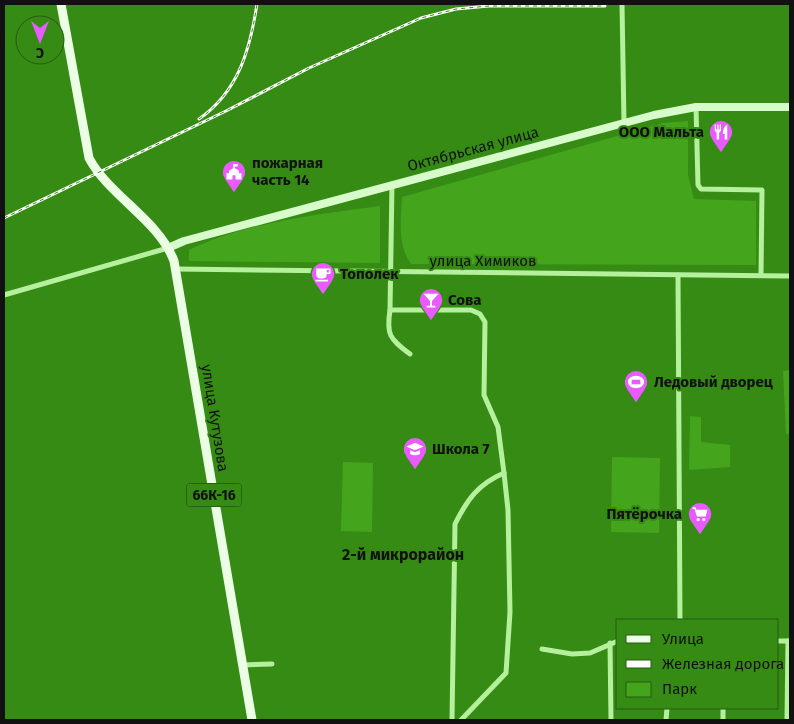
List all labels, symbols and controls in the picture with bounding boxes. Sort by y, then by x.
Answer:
north arrow [15,15,65,65]
text: С [36,44,44,61]
restaurant icon: ООО Мальта [708,119,734,153]
street label: Октябрьская улица [405,123,541,175]
place label: ООО Мальта [619,123,704,141]
place label: пожарная часть 14 [252,154,323,189]
public building icon: пожарная часть 14 [221,159,247,193]
street label: улица Химиков [430,252,536,270]
cafe icon: Тополек [310,261,336,295]
place label: Тополек [340,265,399,283]
bar icon: Сова [418,287,444,321]
place label: Сова [448,291,482,309]
street label: улица Кутузова [198,363,232,473]
sports icon: Ледовый дворец [623,369,649,403]
place label: Ледовый дворец [654,373,773,391]
school or university icon: Школа 7 [402,436,428,470]
place label: Школа 7 [432,440,490,458]
road number: 66К-16 [186,484,242,506]
supermarket icon: Пятёрочка [687,501,713,535]
place label: Пятёрочка [607,505,682,523]
district label: 2-й микрорайон [342,545,464,564]
legend [616,619,779,709]
text: Улица [662,630,704,648]
text: Железная дорога [662,655,784,673]
text: Парк [662,680,697,698]

